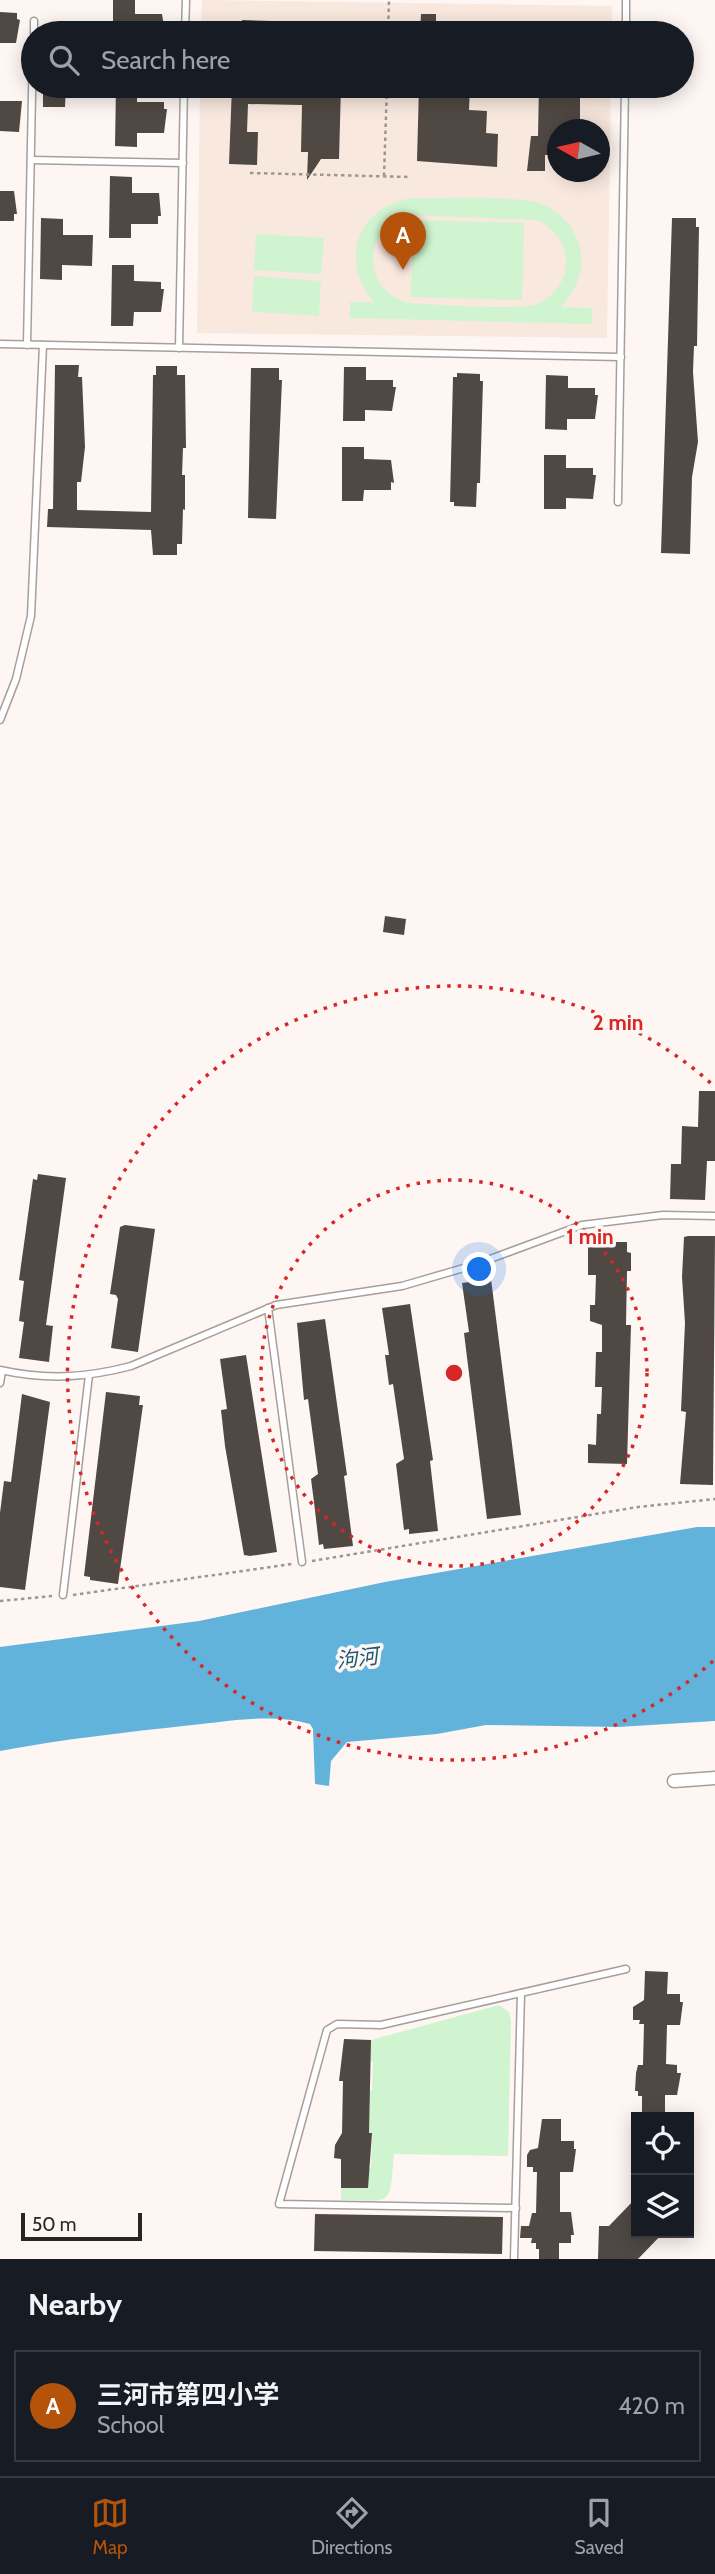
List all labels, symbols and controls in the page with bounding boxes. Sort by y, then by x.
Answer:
search box [21,21,694,98]
icon: search [45,41,83,79]
text: Search here [101,44,230,76]
north arrow [547,119,610,182]
pin: A [380,212,426,270]
text: 2 min [593,1010,643,1035]
text: 1 min [566,1224,614,1249]
your location [462,1252,496,1286]
centre of rings [442,1361,466,1385]
water label: 泃河 [335,1643,383,1673]
map controls [631,2112,694,2238]
button: locate [631,2112,694,2175]
button: layers [631,2175,694,2238]
scale bar [21,2210,142,2242]
text: 50 m [32,2213,76,2236]
text: Nearby [28,2286,122,2323]
text: 三河市第四小学 [97,2379,279,2411]
text: A [46,2392,60,2420]
text: 420 m [618,2392,685,2420]
text: School [97,2411,164,2439]
tab: Map [91,2494,129,2559]
tab: Directions [311,2494,392,2559]
tab: Saved [575,2494,624,2559]

